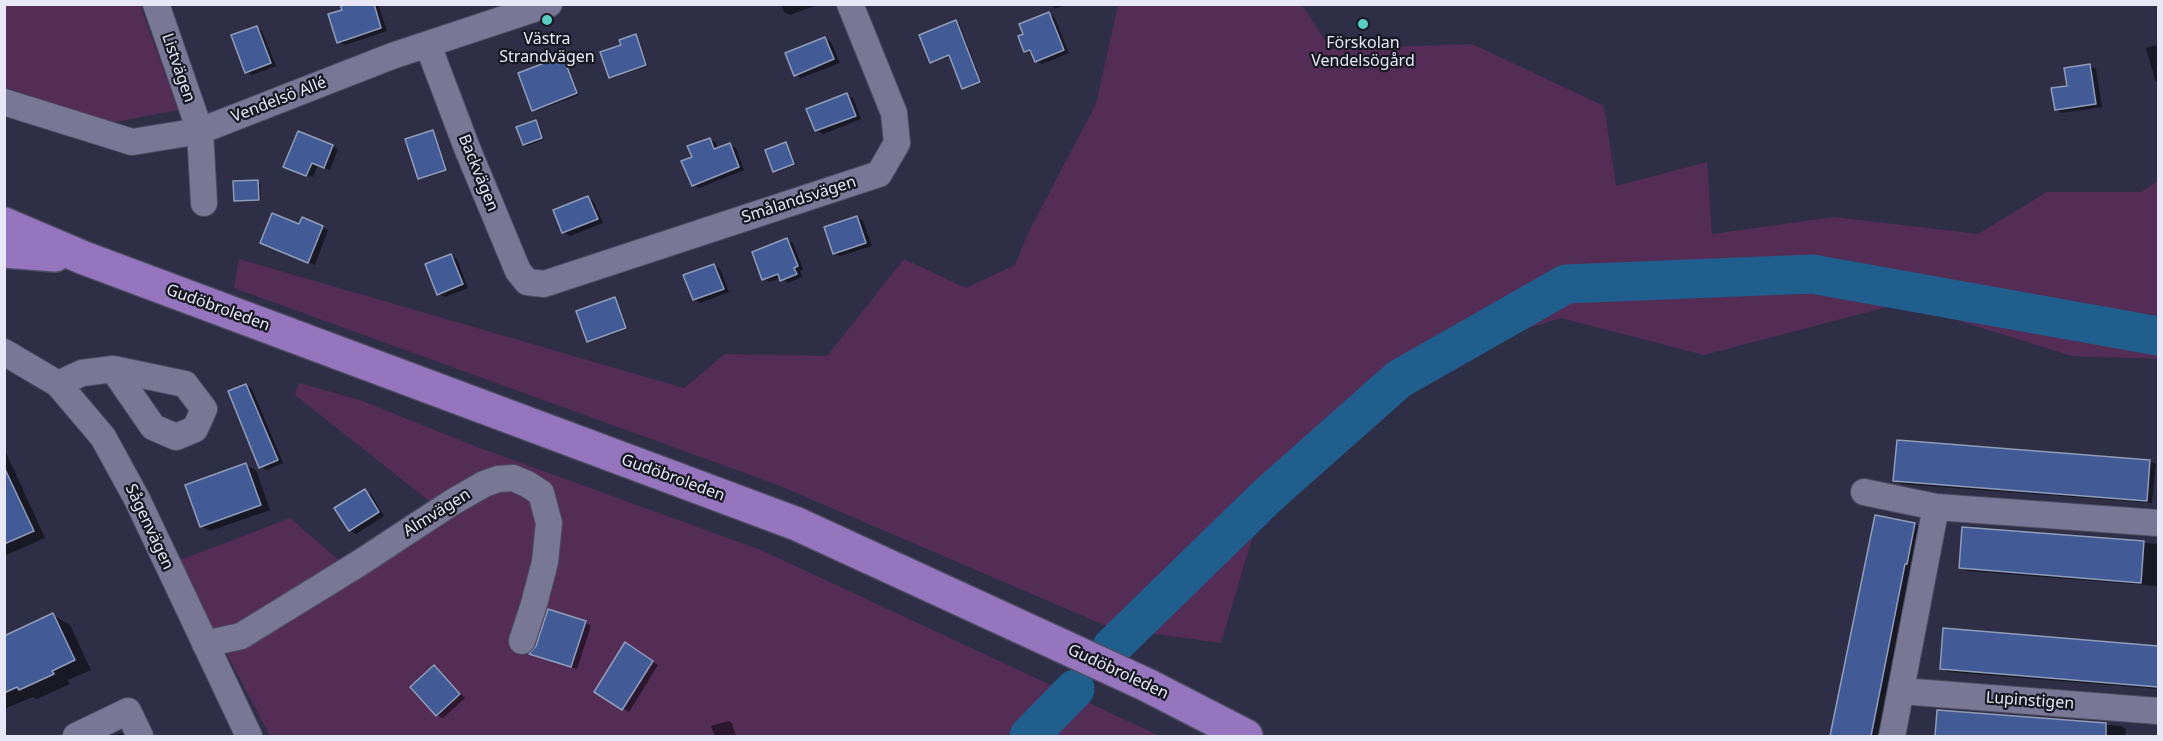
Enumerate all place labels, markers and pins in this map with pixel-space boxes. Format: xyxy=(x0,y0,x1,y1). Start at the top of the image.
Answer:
marker: Västra Strandvägen xyxy=(540,13,554,27)
marker: Förskolan Vendelsögård xyxy=(1356,17,1370,31)
place label: Västra Strandvägen xyxy=(499,29,595,67)
place label: Förskolan Vendelsögård xyxy=(1311,33,1415,71)

